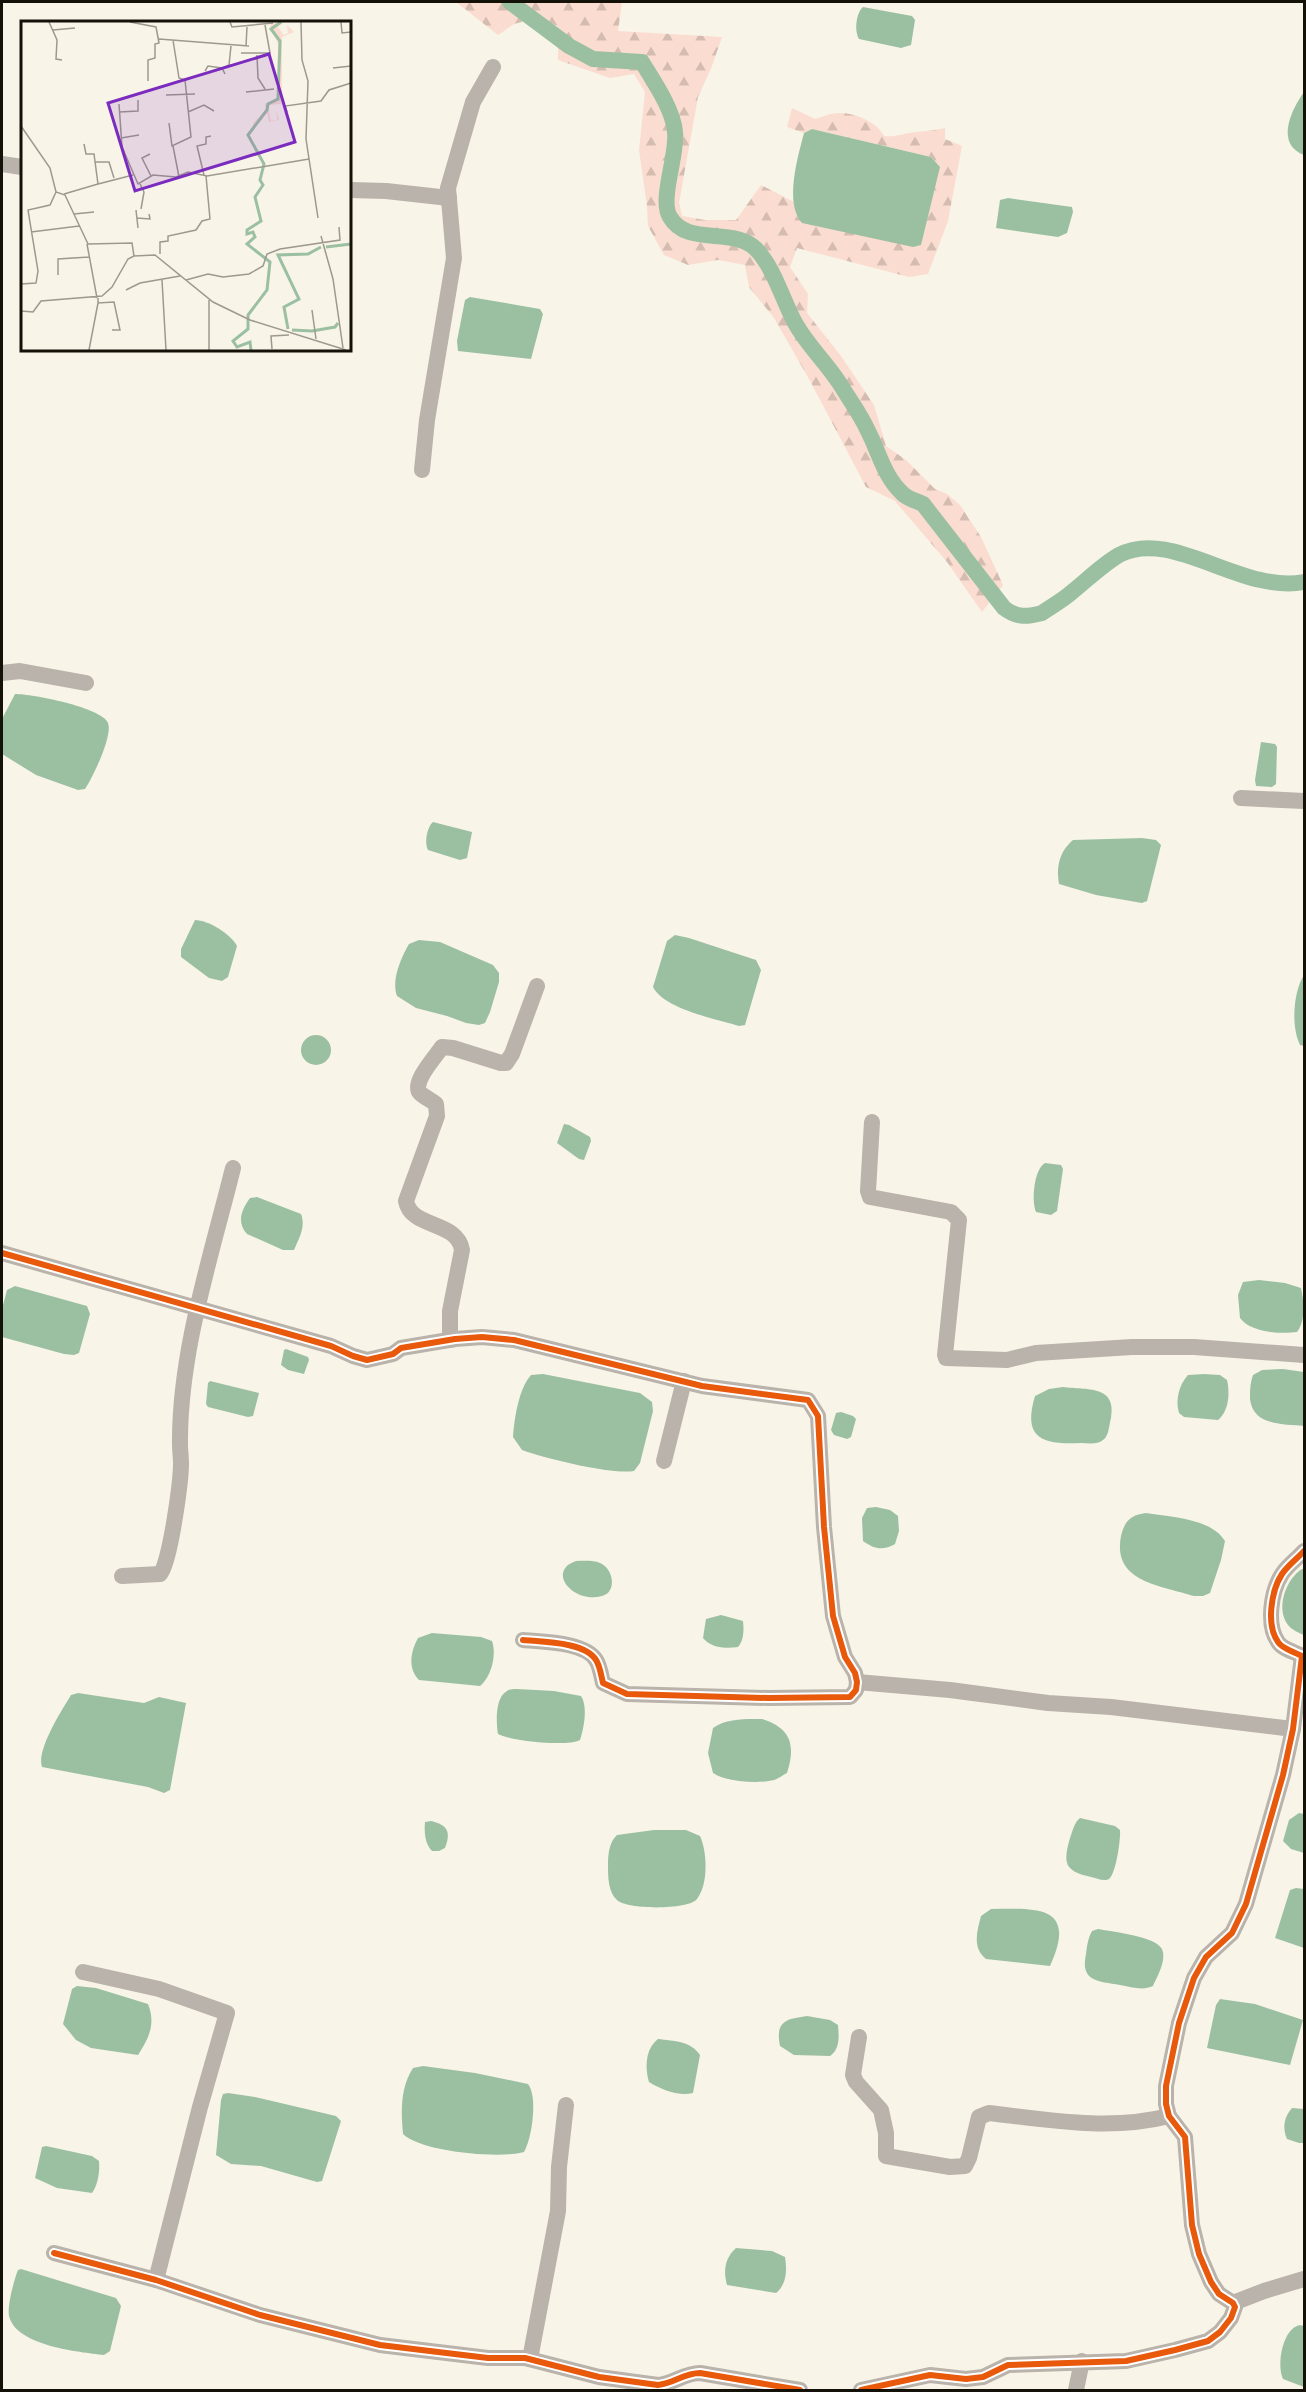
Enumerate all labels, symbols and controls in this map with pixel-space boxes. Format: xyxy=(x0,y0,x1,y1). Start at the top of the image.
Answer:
inset map xyxy=(21,21,351,351)

